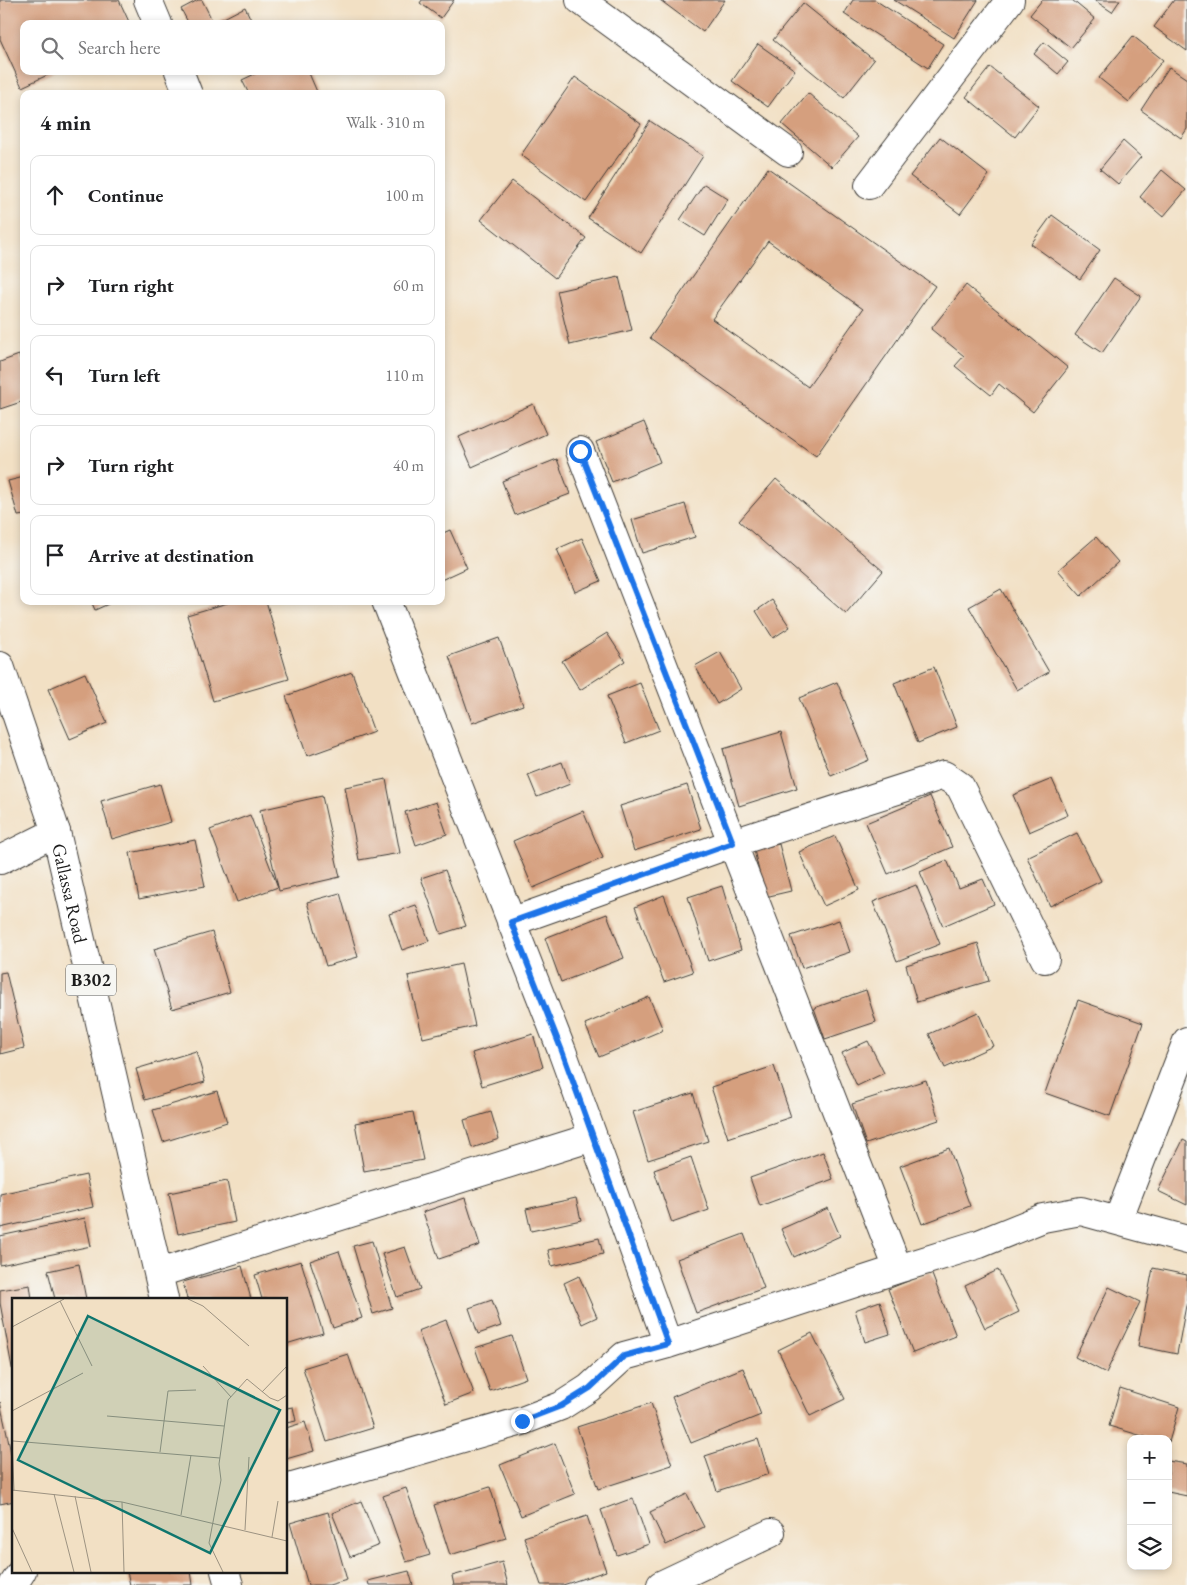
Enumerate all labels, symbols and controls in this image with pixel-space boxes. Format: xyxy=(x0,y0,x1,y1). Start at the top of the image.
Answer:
search box xyxy=(20,20,445,75)
icon: search xyxy=(38,34,66,62)
text: Search here xyxy=(78,35,160,60)
text: 4 min xyxy=(40,109,91,136)
text: Walk · 310 m xyxy=(346,112,425,133)
icon: ahead xyxy=(41,181,69,209)
text: Continue xyxy=(88,183,163,208)
text: 100 m xyxy=(385,185,424,206)
icon: right xyxy=(41,271,69,299)
text: Turn right xyxy=(88,273,174,298)
text: 60 m xyxy=(393,275,424,296)
icon: left xyxy=(41,361,69,389)
text: Turn left xyxy=(88,363,160,388)
text: 110 m xyxy=(385,365,424,386)
route start xyxy=(569,440,592,463)
icon: right xyxy=(41,451,69,479)
text: Turn right xyxy=(88,453,174,478)
text: 40 m xyxy=(393,455,424,476)
icon: arrive xyxy=(41,541,69,569)
text: Arrive at destination xyxy=(88,543,254,568)
street label: Gallassa Road xyxy=(46,841,93,946)
road number: B302 xyxy=(66,964,116,996)
inset map xyxy=(12,1298,288,1572)
route end xyxy=(511,1410,534,1433)
map controls xyxy=(1127,1435,1172,1570)
button: + xyxy=(1127,1435,1172,1480)
button: − xyxy=(1127,1480,1172,1525)
button: layers xyxy=(1127,1525,1172,1570)

